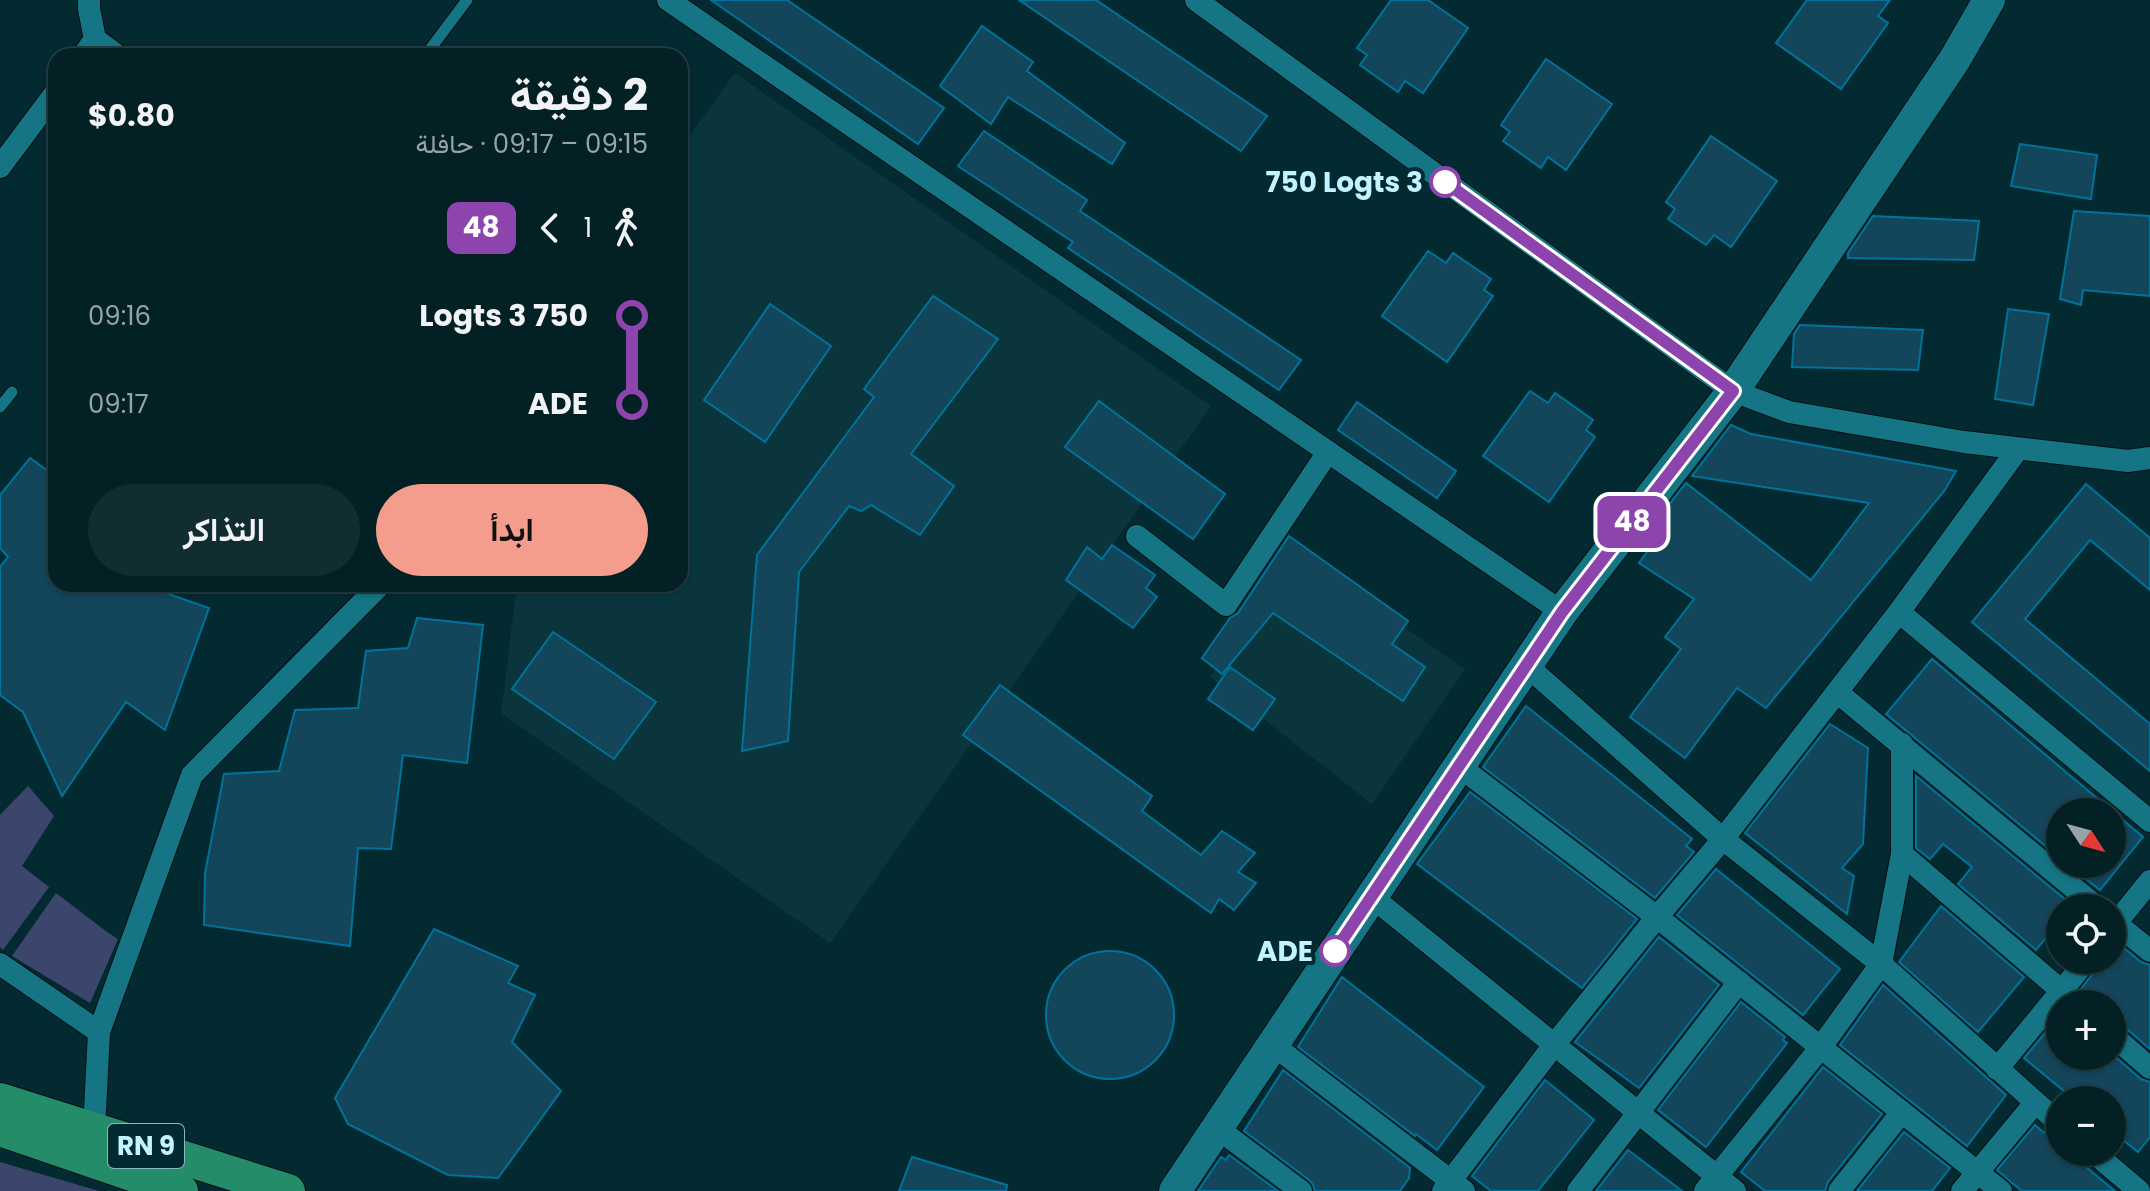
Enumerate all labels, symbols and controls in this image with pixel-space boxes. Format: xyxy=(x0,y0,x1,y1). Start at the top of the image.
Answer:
text: 2 دقيقة xyxy=(510,64,648,125)
text: $0.80 xyxy=(88,94,175,137)
text: 09:15 – 09:17 · حافلة xyxy=(416,126,648,162)
place label: 750 Logts 3 xyxy=(1266,163,1423,202)
marker: 750 Logts 3 xyxy=(1430,167,1460,197)
icon: back xyxy=(528,206,572,250)
icon: walk xyxy=(604,206,648,250)
text: 48 xyxy=(463,208,500,247)
text: 1 xyxy=(584,210,592,246)
text: 750 Logts 3 xyxy=(419,294,588,337)
text: 09:16 xyxy=(88,298,151,334)
text: ADE xyxy=(528,382,588,425)
text: 09:17 xyxy=(88,386,149,422)
button: التذاكر xyxy=(88,484,360,576)
button: ابدأ xyxy=(376,484,648,576)
line badge: 48 xyxy=(1596,496,1668,548)
text: 48 xyxy=(1613,502,1651,541)
north arrow xyxy=(2046,798,2126,878)
map controls xyxy=(2046,798,2126,1166)
button: locate xyxy=(2046,894,2126,974)
place label: ADE xyxy=(1257,932,1313,971)
marker: ADE xyxy=(1320,936,1350,966)
button: + xyxy=(2046,990,2126,1070)
button: − xyxy=(2046,1086,2126,1166)
road number: RN 9 xyxy=(108,1124,184,1168)

